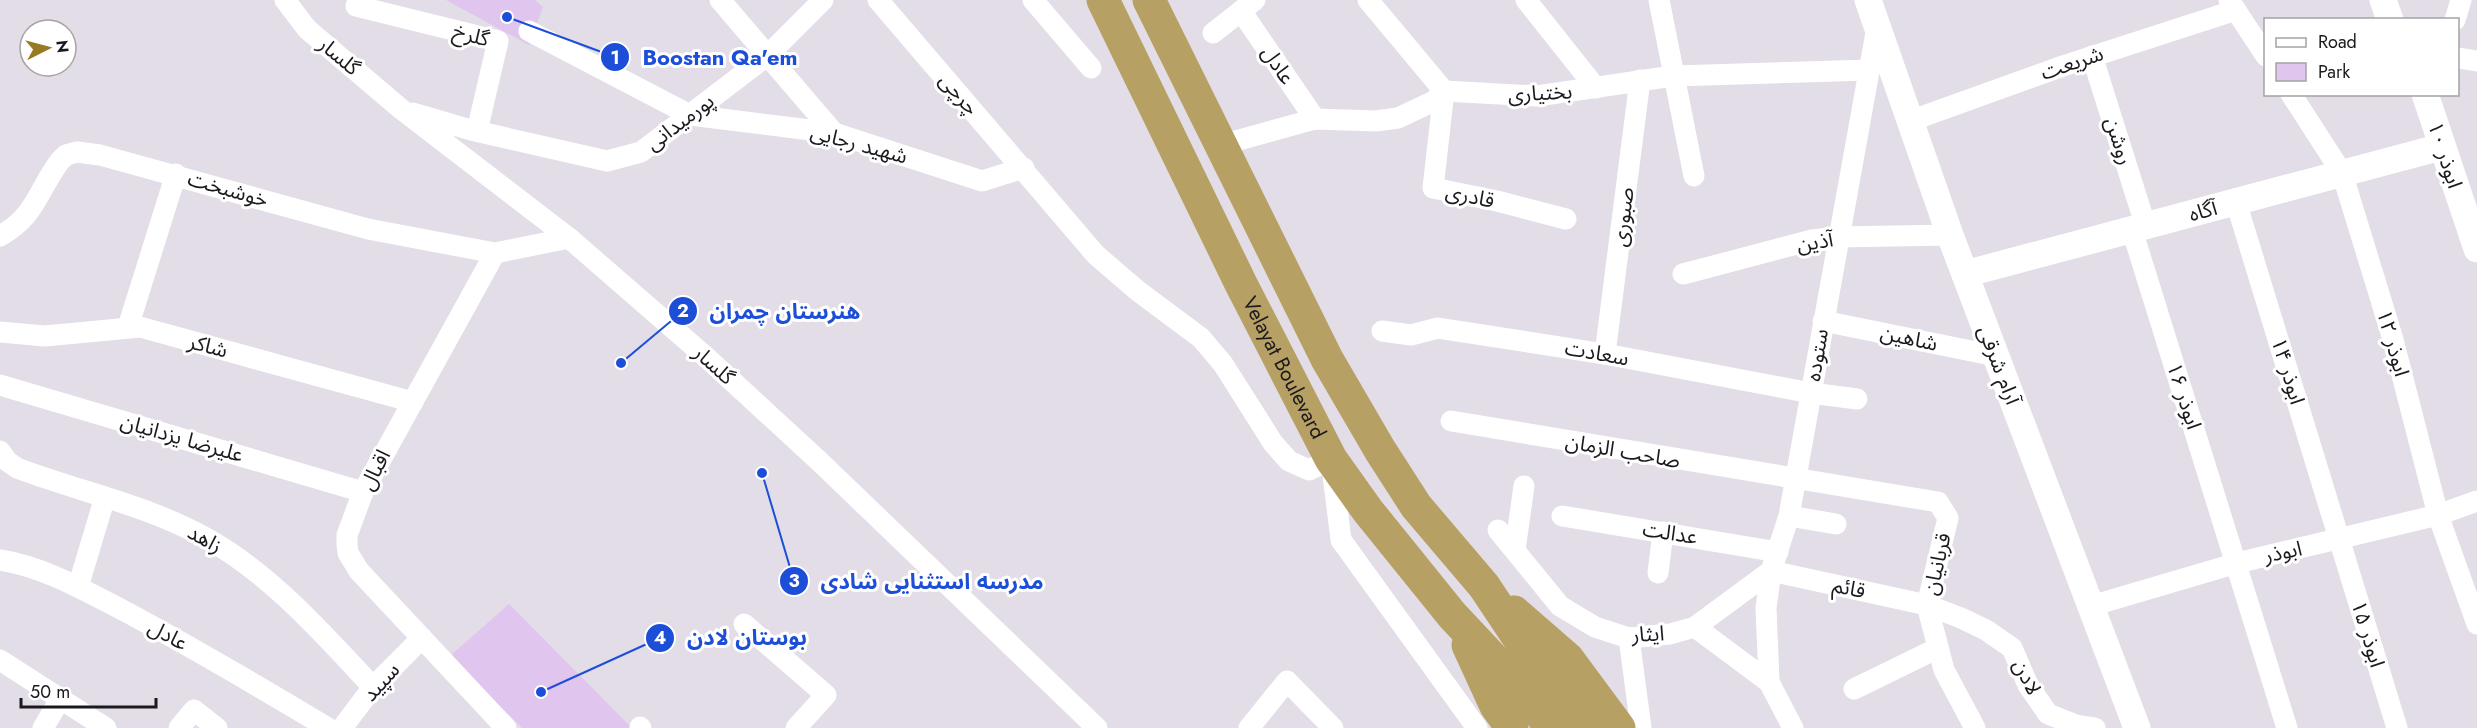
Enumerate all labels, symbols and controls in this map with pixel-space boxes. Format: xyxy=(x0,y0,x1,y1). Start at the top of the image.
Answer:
street label: گلرخ xyxy=(449,16,493,54)
north arrow xyxy=(18,18,78,78)
legend xyxy=(2264,18,2459,96)
street label: گلسار xyxy=(311,29,367,83)
text: Road xyxy=(2318,29,2357,55)
callout: Boostan Qa'em xyxy=(600,37,809,77)
street label: شریعت xyxy=(2037,38,2107,88)
text: N xyxy=(50,39,75,54)
street label: عادل xyxy=(1254,39,1302,91)
text: Boostan Qa'em xyxy=(642,41,798,73)
text: 1 xyxy=(610,45,620,71)
text: Park xyxy=(2318,59,2350,85)
street label: چرچی xyxy=(932,66,986,122)
street label: بختیاری xyxy=(1507,76,1573,110)
street label: پورمیدانی xyxy=(639,86,721,158)
street label: روشن xyxy=(2097,113,2141,169)
street label: شهید رجایی xyxy=(807,117,911,171)
street label: ابوذر ۱۰ xyxy=(2420,118,2470,192)
street label: خوشبخت xyxy=(184,163,272,215)
street label: قادری xyxy=(1443,176,1497,216)
street label: صبوری xyxy=(1604,185,1642,248)
street label: آگاه xyxy=(2185,193,2221,229)
street label: آذین xyxy=(1795,224,1836,260)
callout: هنرستان چمران xyxy=(668,291,873,331)
street label: Velayat Boulevard xyxy=(1235,291,1333,444)
text: هنرستان چمران xyxy=(710,295,860,327)
text: 2 xyxy=(677,298,689,324)
street label: ابوذر ۱۲ xyxy=(2369,306,2417,380)
street label: شاهین xyxy=(1878,317,1940,359)
street label: آرام شرقی xyxy=(1969,321,2028,410)
street label: شاکر xyxy=(184,326,231,366)
street label: ستوده xyxy=(1798,327,1836,383)
street label: سعادت xyxy=(1563,333,1631,373)
street label: ابوذر ۱۴ xyxy=(2264,334,2312,408)
street label: گلسار xyxy=(686,338,742,392)
street label: ابوذر ۱۶ xyxy=(2159,359,2209,433)
street label: علیرضا یزدانیان xyxy=(117,406,247,470)
street label: صاحب الزمان xyxy=(1563,426,1683,476)
street label: اقبال xyxy=(352,444,398,496)
street label: عدالت xyxy=(1640,514,1700,552)
street label: زاهد xyxy=(182,517,228,561)
street label: قربانیان xyxy=(1915,530,1959,598)
street label: ابوذر xyxy=(2260,533,2305,571)
callout: مدرسه استثنایی شادی xyxy=(779,561,1056,601)
text: مدرسه استثنایی شادی xyxy=(820,565,1044,597)
text: 3 xyxy=(788,568,800,594)
street label: قائم xyxy=(1830,570,1868,606)
street label: ابوذر ۱۵ xyxy=(2344,597,2392,671)
street label: عادل xyxy=(143,612,193,658)
callout: بوستان لادن xyxy=(645,618,819,658)
street label: ایثار xyxy=(1630,618,1665,650)
text: بوستان لادن xyxy=(687,621,807,653)
text: 4 xyxy=(654,625,666,651)
street label: لادن xyxy=(2005,654,2049,700)
street label: سپید xyxy=(355,656,407,708)
scale bar xyxy=(21,671,156,709)
text: 50 m xyxy=(30,679,70,705)

